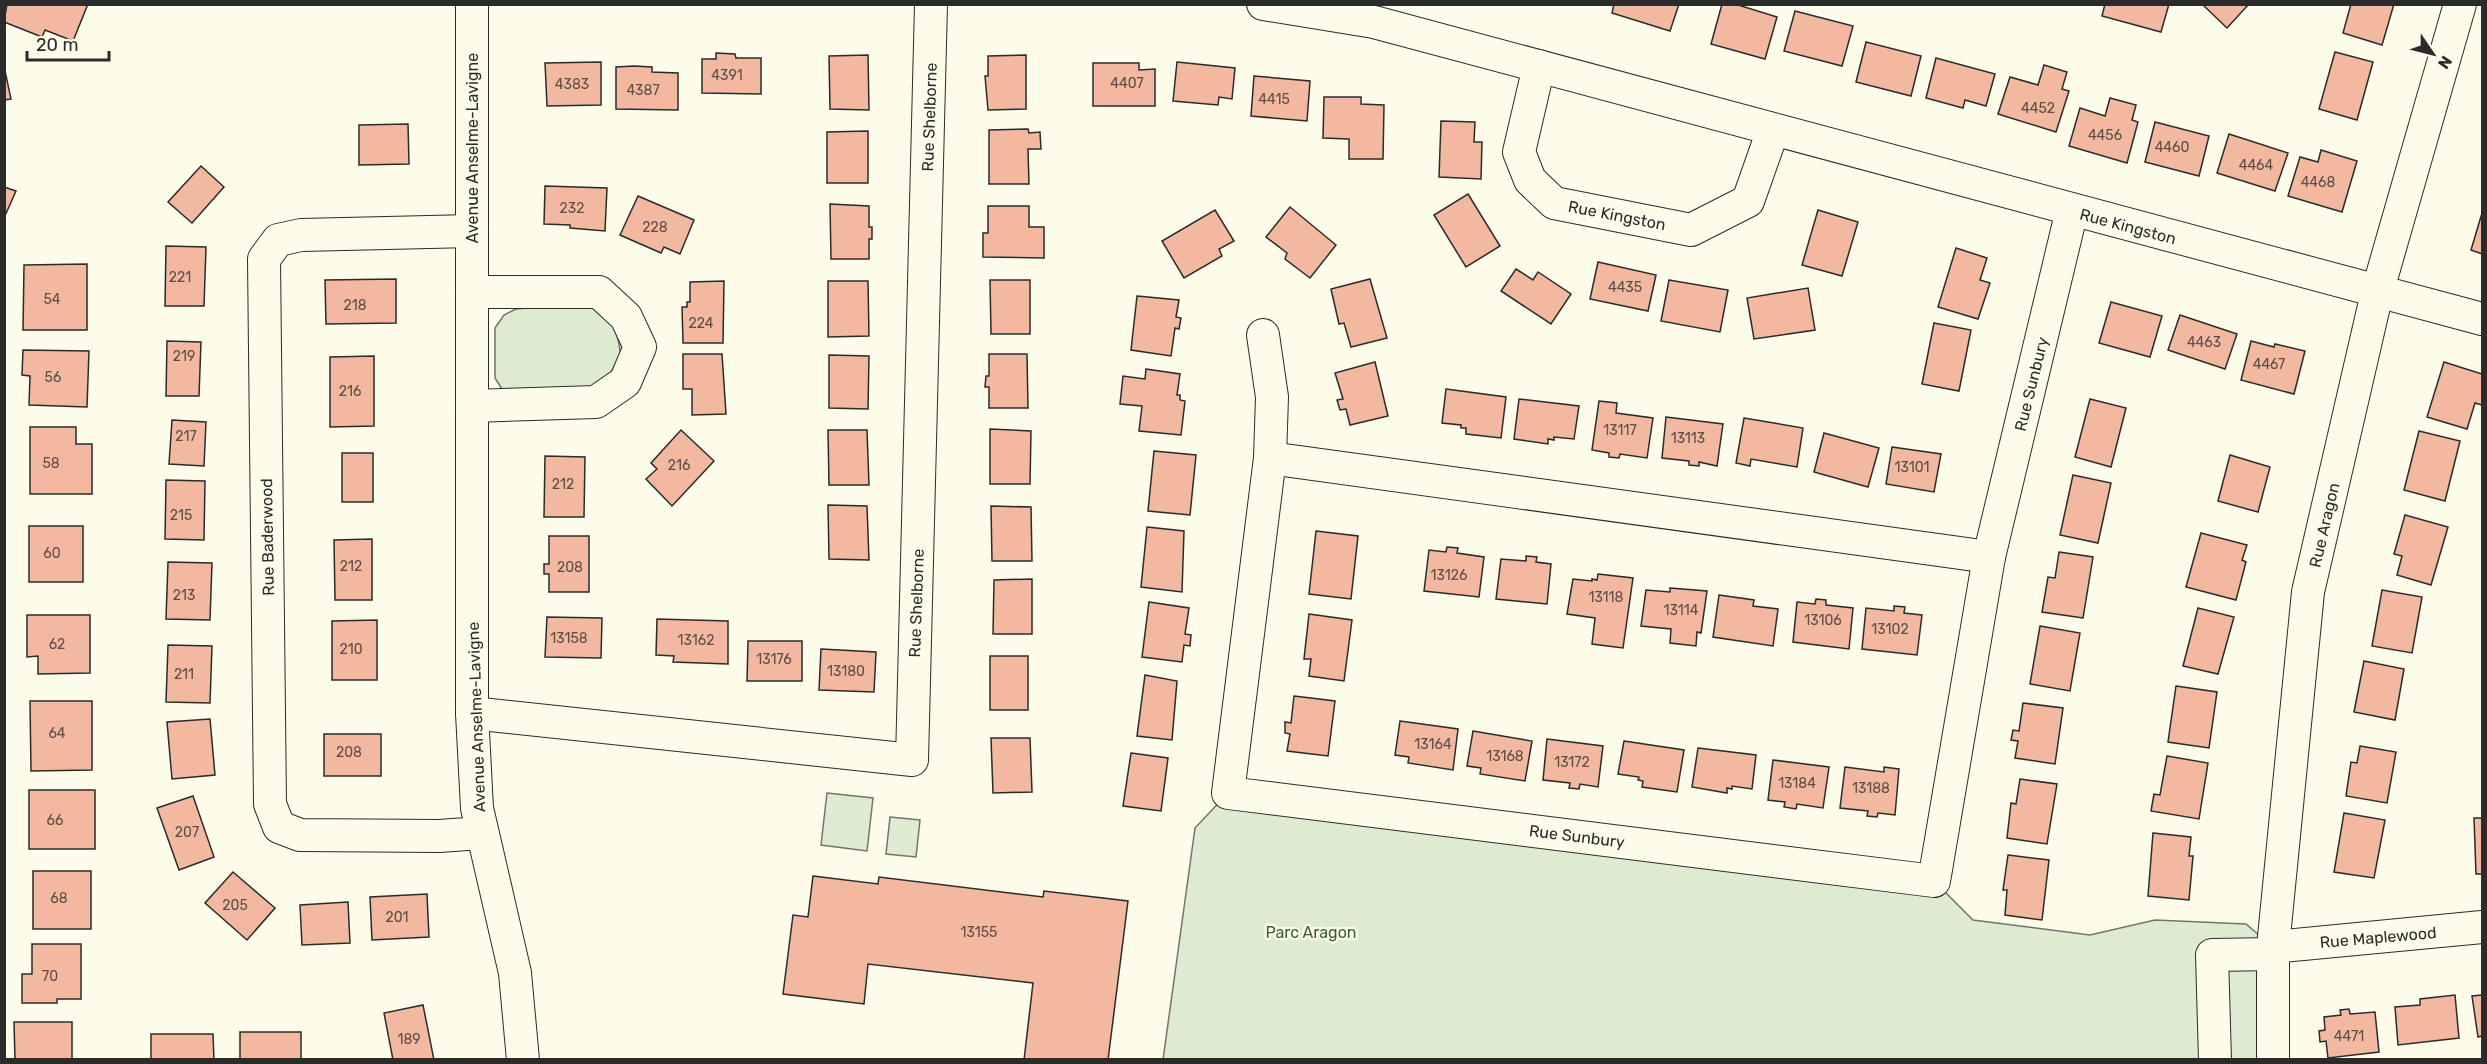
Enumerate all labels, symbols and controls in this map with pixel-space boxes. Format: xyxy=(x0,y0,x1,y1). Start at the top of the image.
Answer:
scale bar xyxy=(27,24,110,62)
north arrow xyxy=(2403,24,2463,84)
text: 20 m xyxy=(36,34,78,56)
text: N xyxy=(2434,52,2456,72)
street label: Avenue Anselme-Lavigne xyxy=(463,53,482,243)
street label: Rue Shelborne xyxy=(918,62,941,172)
house number: 4391 xyxy=(711,67,743,84)
house number: 4407 xyxy=(1110,75,1144,92)
house number: 4383 xyxy=(555,76,589,93)
house number: 4387 xyxy=(626,82,660,99)
house number: 4415 xyxy=(1258,91,1290,108)
house number: 4452 xyxy=(2021,100,2055,117)
house number: 4456 xyxy=(2088,127,2122,144)
house number: 4460 xyxy=(2155,139,2189,156)
house number: 4464 xyxy=(2239,157,2274,174)
house number: 4468 xyxy=(2301,174,2335,191)
street label: Rue Kingston xyxy=(1566,197,1667,234)
house number: 232 xyxy=(560,200,584,217)
street label: Rue Kingston xyxy=(2078,204,2178,248)
house number: 228 xyxy=(642,219,668,236)
house number: 221 xyxy=(169,269,191,286)
house number: 4435 xyxy=(1608,279,1642,296)
house number: 54 xyxy=(43,291,61,308)
house number: 218 xyxy=(343,297,367,314)
house number: 224 xyxy=(689,315,714,332)
house number: 4463 xyxy=(2187,334,2221,351)
street label: Rue Sunbury xyxy=(2011,335,2052,433)
house number: 219 xyxy=(173,348,195,365)
house number: 4467 xyxy=(2253,356,2285,373)
house number: 56 xyxy=(45,369,61,386)
house number: 216 xyxy=(339,383,361,400)
house number: 13117 xyxy=(1603,422,1637,439)
house number: 217 xyxy=(175,428,197,445)
house number: 13113 xyxy=(1671,430,1705,447)
house number: 58 xyxy=(42,455,60,472)
house number: 216 xyxy=(668,457,690,474)
house number: 13101 xyxy=(1894,459,1930,476)
house number: 212 xyxy=(552,476,574,493)
street label: Rue Baderwood xyxy=(257,478,278,596)
street label: Rue Aragon xyxy=(2305,481,2343,569)
house number: 215 xyxy=(170,507,192,524)
house number: 60 xyxy=(43,545,61,562)
street label: Rue Shelborne xyxy=(905,548,928,658)
house number: 212 xyxy=(340,558,362,575)
house number: 208 xyxy=(557,559,583,576)
house number: 13126 xyxy=(1431,567,1467,584)
house number: 213 xyxy=(173,587,195,604)
house number: 13118 xyxy=(1588,589,1624,606)
house number: 13114 xyxy=(1664,602,1699,619)
house number: 13106 xyxy=(1804,612,1842,629)
street label: Avenue Anselme-Lavigne xyxy=(464,621,489,812)
house number: 13102 xyxy=(1871,621,1909,638)
house number: 13158 xyxy=(550,630,588,647)
house number: 13162 xyxy=(678,632,714,649)
house number: 62 xyxy=(49,636,65,653)
house number: 210 xyxy=(339,641,363,658)
house number: 13176 xyxy=(756,651,792,668)
house number: 13180 xyxy=(827,663,865,680)
house number: 211 xyxy=(174,666,194,683)
house number: 64 xyxy=(48,725,66,742)
house number: 13164 xyxy=(1414,736,1452,753)
house number: 208 xyxy=(336,744,362,761)
house number: 13168 xyxy=(1486,748,1524,765)
house number: 13172 xyxy=(1554,754,1590,771)
house number: 13184 xyxy=(1778,775,1816,792)
house number: 13188 xyxy=(1852,780,1890,797)
house number: 66 xyxy=(47,812,63,829)
street label: Rue Sunbury xyxy=(1528,821,1626,852)
house number: 207 xyxy=(175,824,199,841)
house number: 68 xyxy=(50,890,68,907)
house number: 205 xyxy=(222,897,248,914)
house number: 201 xyxy=(385,909,409,926)
park label: Parc Aragon xyxy=(1265,923,1357,942)
street label: Rue Maplewood xyxy=(2319,923,2437,952)
house number: 13155 xyxy=(961,924,997,941)
house number: 70 xyxy=(42,968,58,985)
house number: 4471 xyxy=(2334,1028,2364,1045)
house number: 189 xyxy=(397,1031,421,1048)

